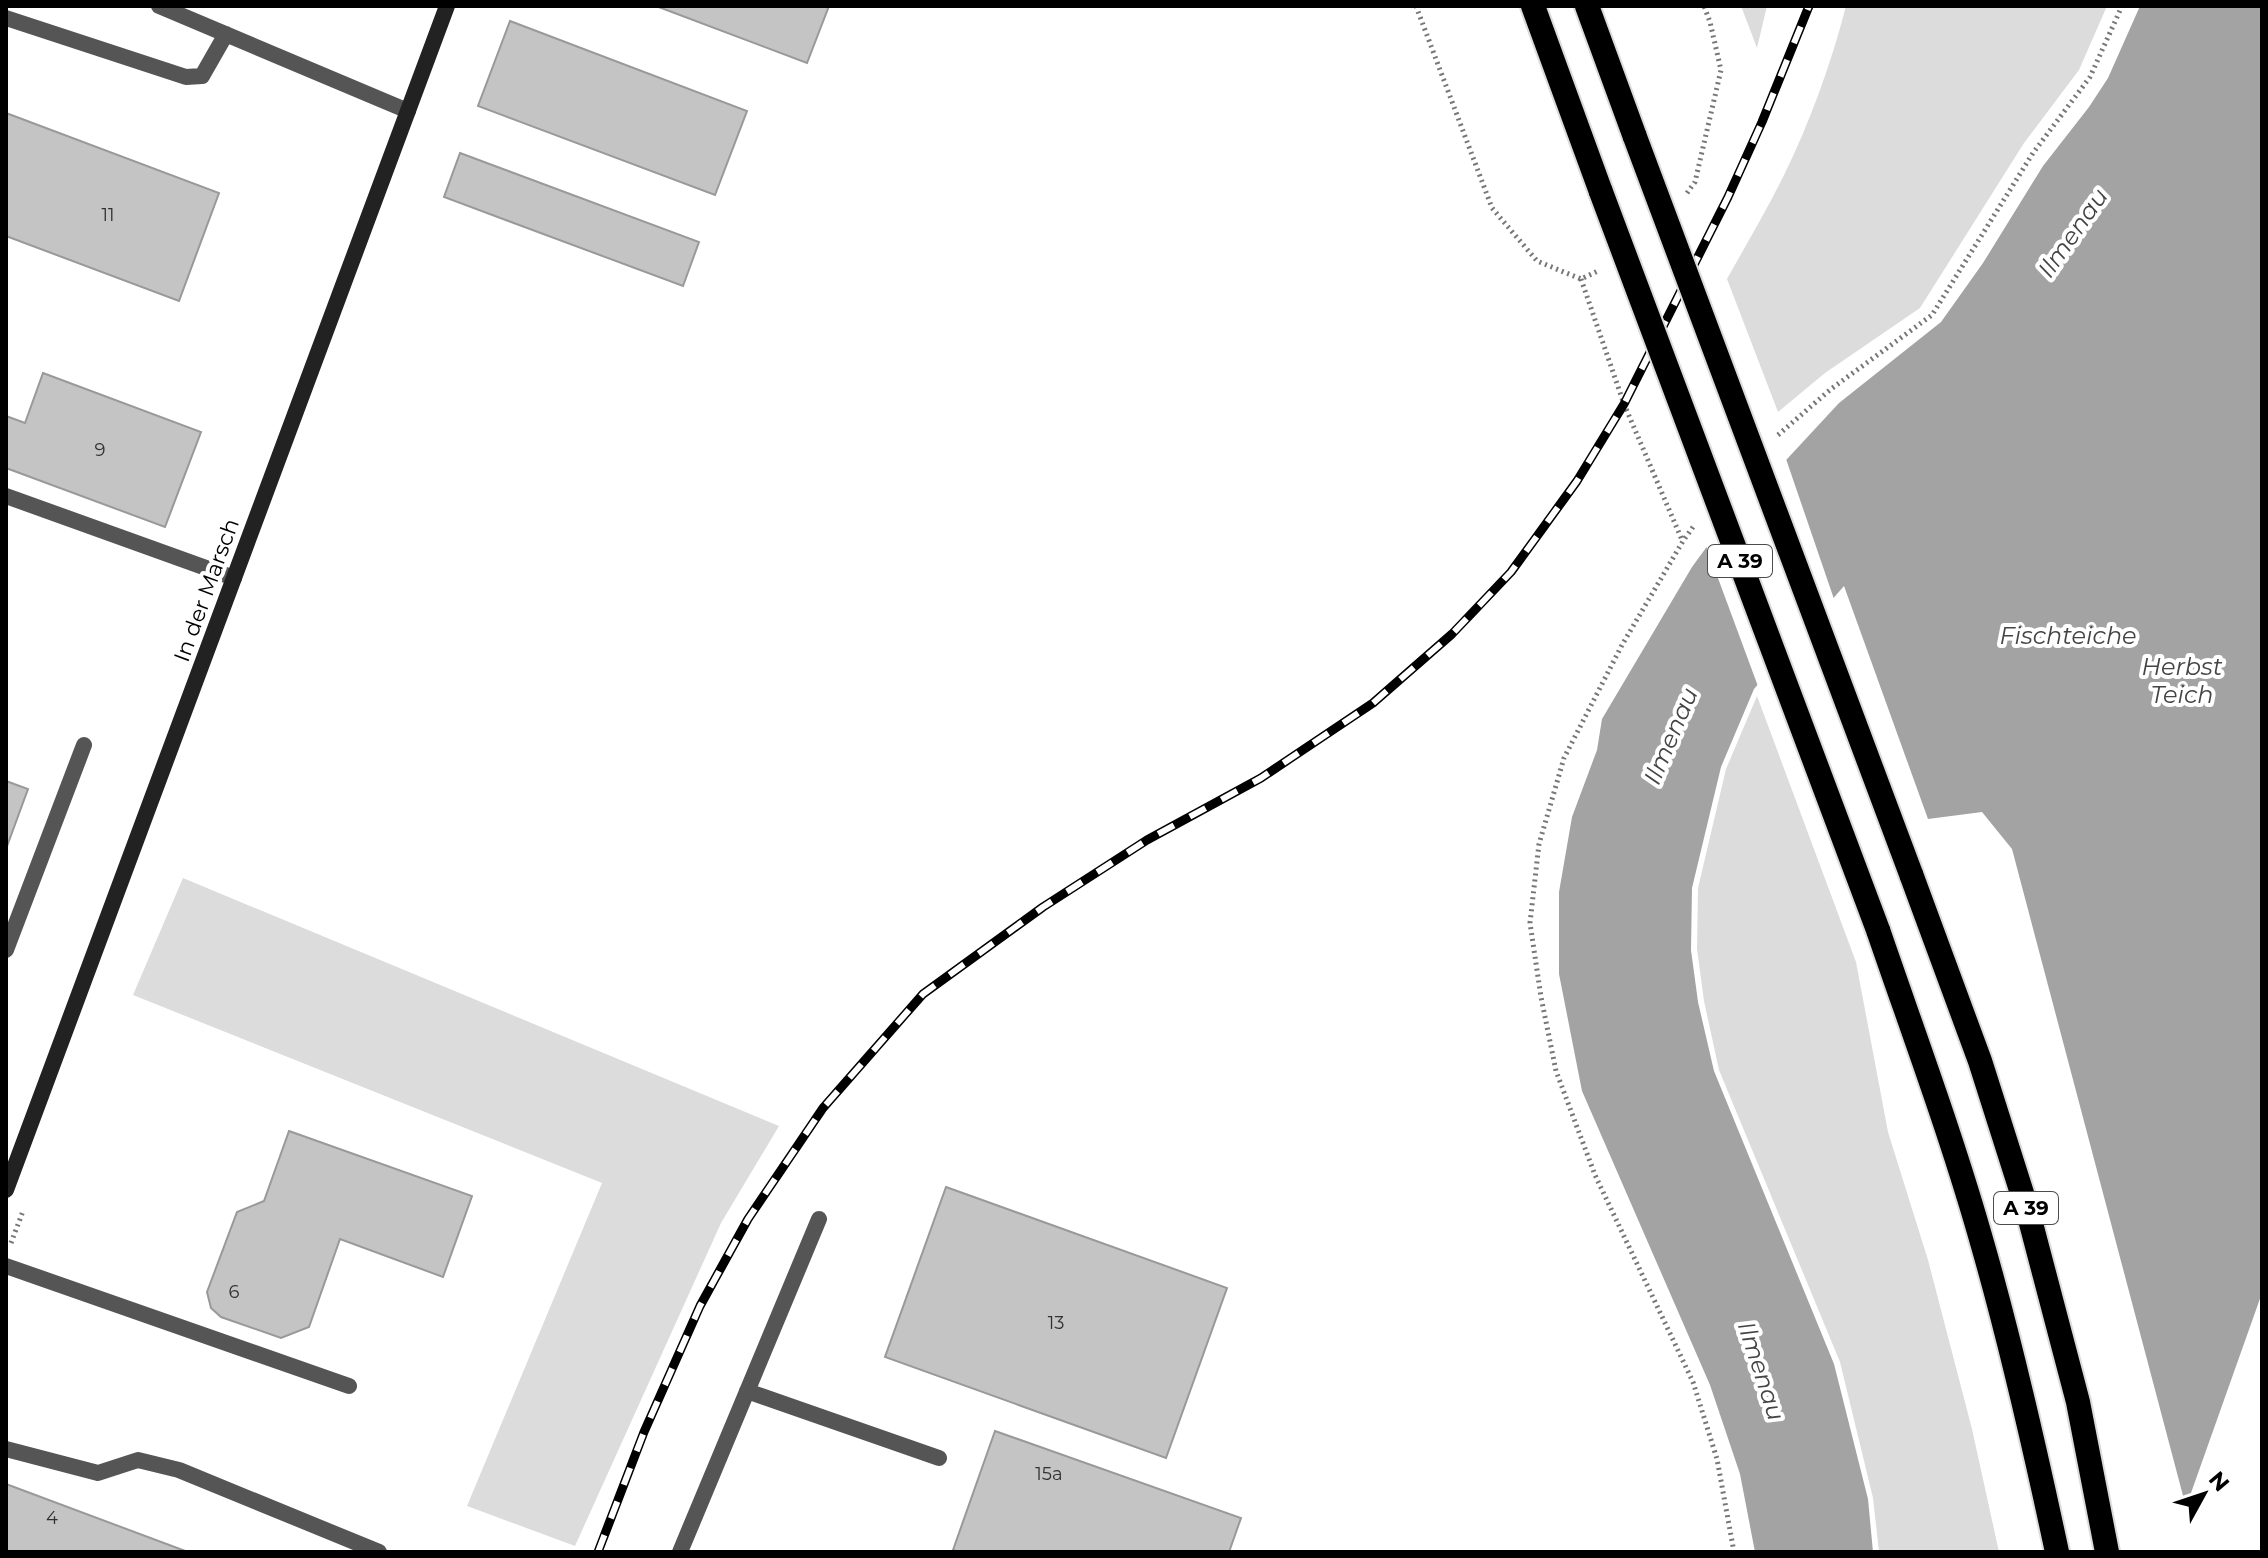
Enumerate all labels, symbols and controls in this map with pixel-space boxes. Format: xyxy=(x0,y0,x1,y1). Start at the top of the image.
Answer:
water label: Ilmenau xyxy=(2031,182,2114,283)
house number: 11 xyxy=(102,204,115,226)
house number: 9 xyxy=(95,439,106,461)
street label: In der Marsch xyxy=(168,515,245,666)
road number: A 39 xyxy=(1708,545,1772,577)
water label: Fischteiche xyxy=(1999,621,2137,650)
water label: Herbst Teich xyxy=(2141,652,2223,709)
water label: Ilmenau xyxy=(1637,683,1704,789)
road number: A 39 xyxy=(1994,1192,2058,1224)
house number: 6 xyxy=(229,1281,240,1303)
house number: 13 xyxy=(1048,1312,1064,1334)
water label: Ilmenau xyxy=(1732,1318,1791,1424)
north arrow xyxy=(2164,1454,2244,1534)
house number: 15a xyxy=(1035,1463,1063,1485)
text: N xyxy=(2203,1466,2235,1497)
house number: 4 xyxy=(46,1507,58,1529)

